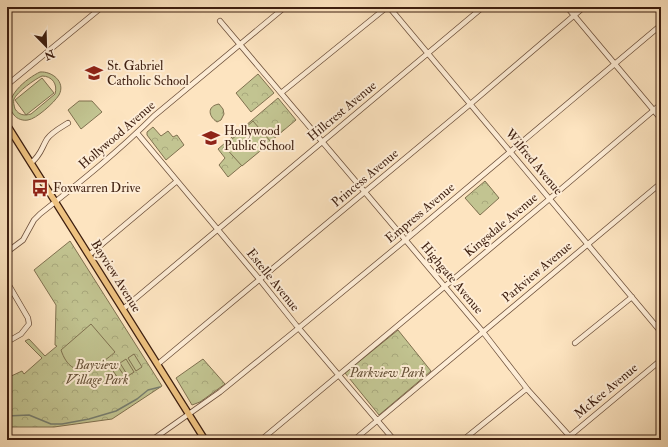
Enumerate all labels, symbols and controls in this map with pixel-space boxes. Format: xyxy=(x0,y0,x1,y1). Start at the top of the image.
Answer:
north arrow xyxy=(26,26,66,66)
text: N xyxy=(42,46,58,63)
place label: St. Gabriel Catholic School xyxy=(107,58,189,89)
school or university icon: St. Gabriel Catholic School xyxy=(84,63,104,83)
street label: Hillcrest Avenue xyxy=(304,77,380,145)
street label: Hollywood Avenue xyxy=(75,97,160,173)
place label: Hollywood Public School xyxy=(224,123,295,154)
street label: Wilfred Avenue xyxy=(501,125,567,199)
school or university icon: Hollywood Public School xyxy=(201,128,221,148)
street label: Princess Avenue xyxy=(328,145,402,211)
bus stop icon: Foxwarren Drive xyxy=(30,178,50,198)
street label: Empress Avenue xyxy=(382,179,459,247)
place label: Foxwarren Drive xyxy=(53,180,141,196)
street label: Kingsdale Avenue xyxy=(461,189,541,260)
street label: Bayview Avenue xyxy=(87,237,145,316)
street label: Parkview Avenue xyxy=(499,238,576,306)
street label: Highgate Avenue xyxy=(417,239,487,318)
street label: Estelle Avenue xyxy=(243,245,303,315)
park label: Bayview Village Park xyxy=(66,357,128,388)
street label: McKee Avenue xyxy=(571,360,641,422)
park label: Parkview Park xyxy=(348,365,425,381)

